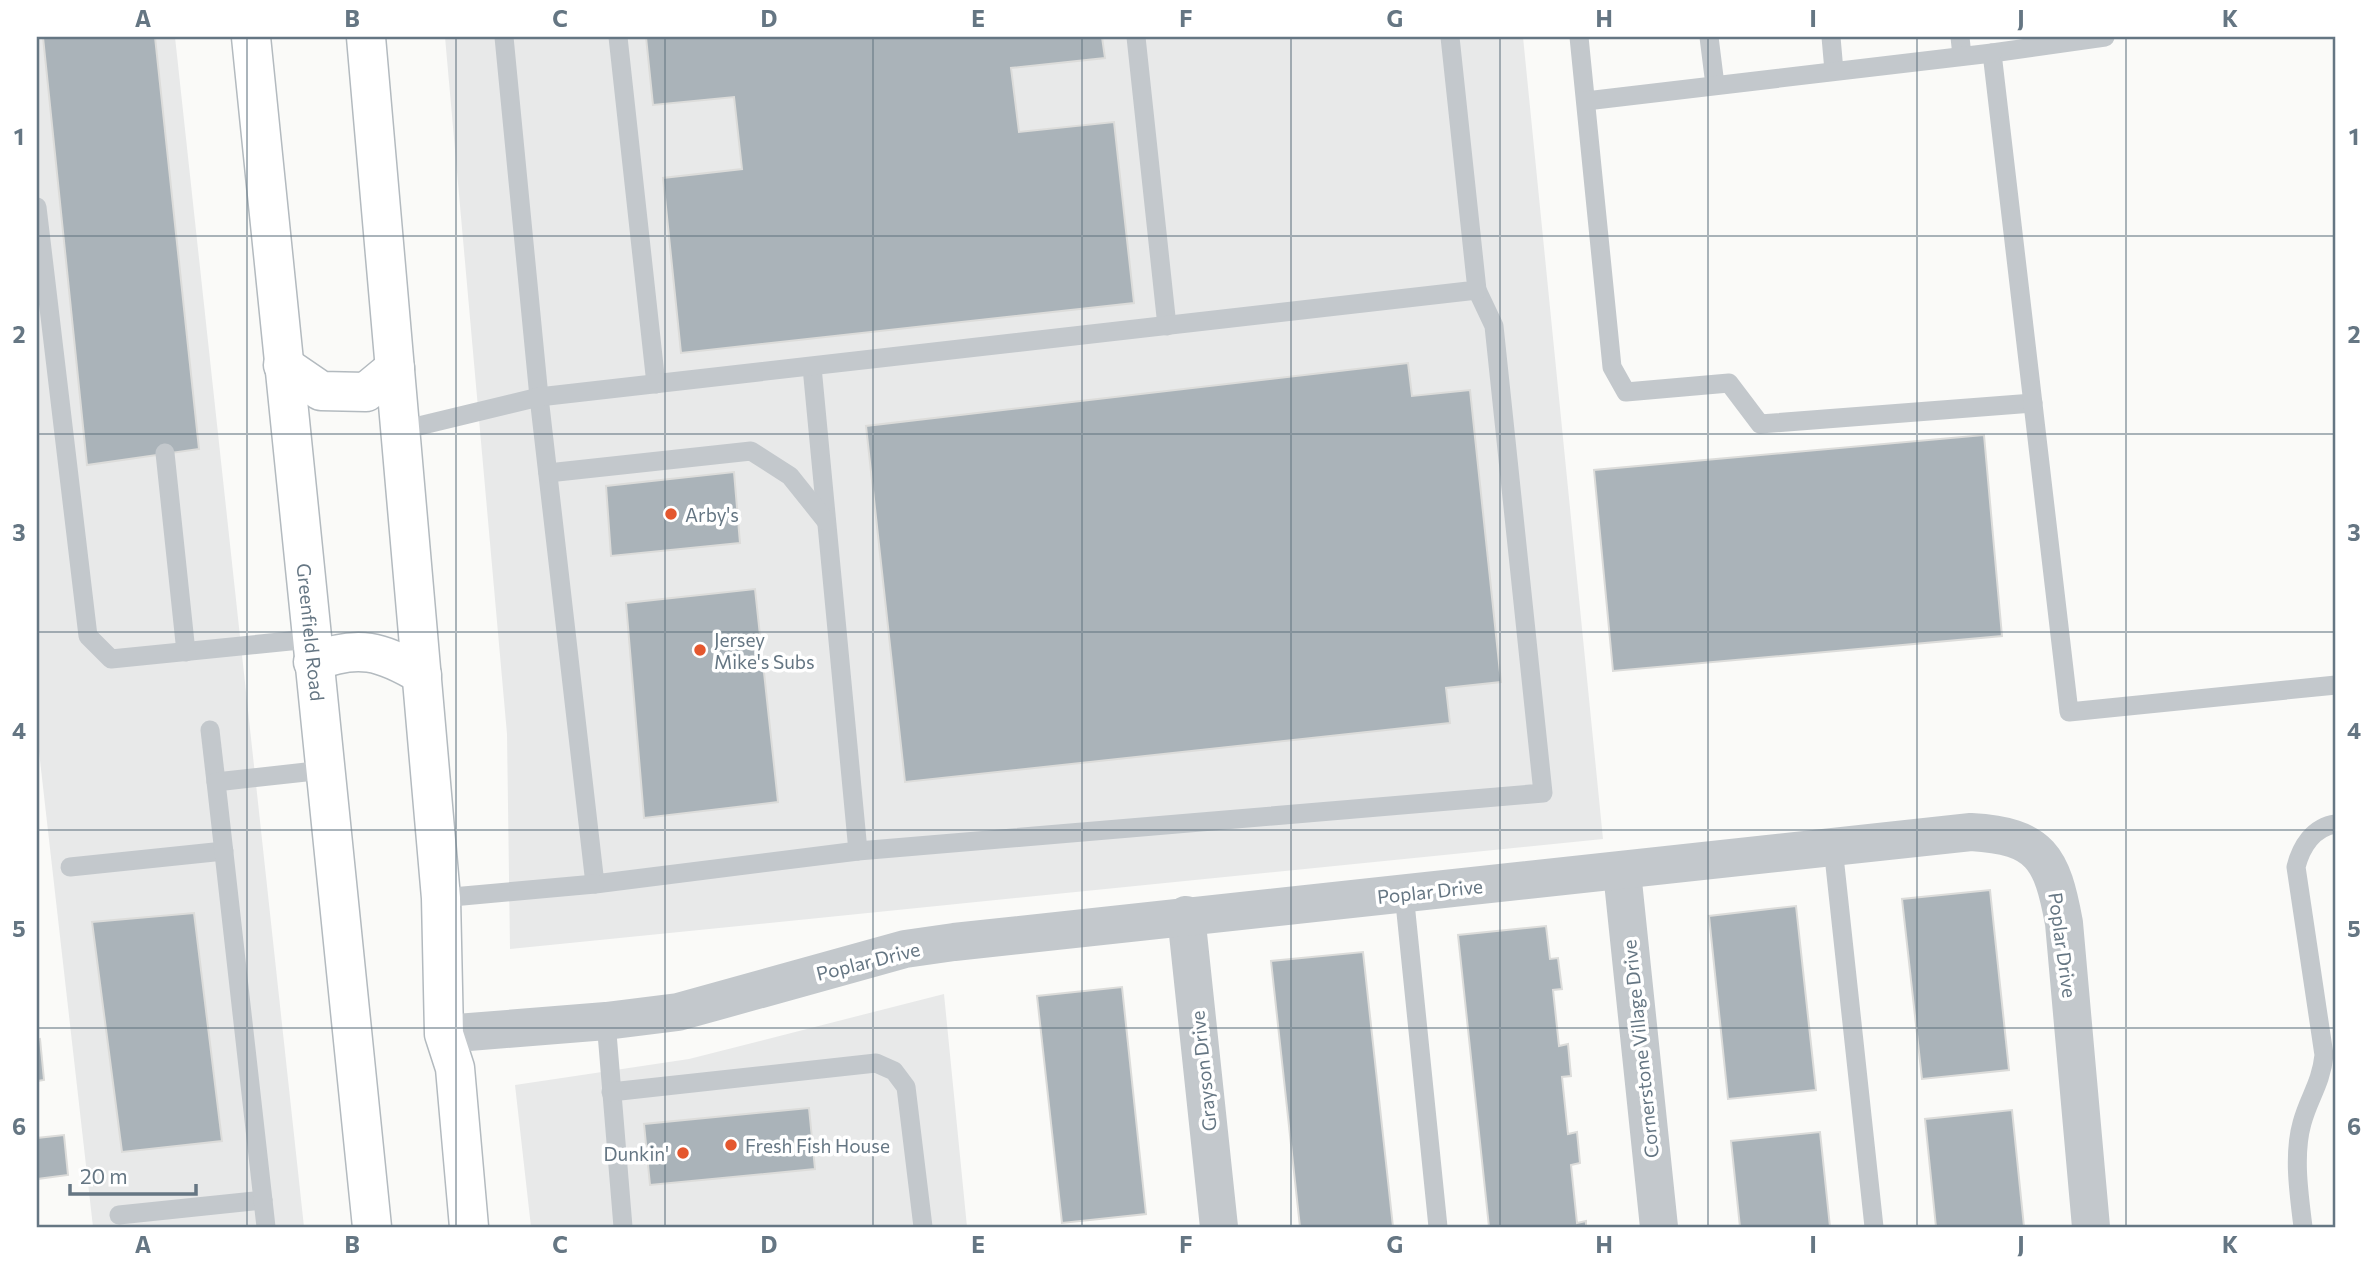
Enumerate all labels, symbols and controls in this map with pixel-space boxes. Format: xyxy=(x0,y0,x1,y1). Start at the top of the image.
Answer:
text: A xyxy=(135,4,152,32)
text: B xyxy=(344,4,360,32)
text: C xyxy=(552,4,568,32)
text: D xyxy=(761,4,778,32)
text: E xyxy=(971,4,985,32)
text: F xyxy=(1179,4,1193,32)
text: G xyxy=(1387,4,1403,32)
text: H xyxy=(1595,4,1613,32)
text: I xyxy=(1809,4,1817,32)
text: J xyxy=(2017,4,2025,32)
text: K xyxy=(2222,4,2238,32)
text: 1 xyxy=(14,122,24,150)
text: 1 xyxy=(2349,122,2359,150)
text: 2 xyxy=(12,320,26,348)
text: 2 xyxy=(2347,320,2361,348)
place label: Arby's xyxy=(685,503,739,526)
marker: Arby's xyxy=(663,506,679,522)
text: 3 xyxy=(12,518,26,546)
text: 3 xyxy=(2347,518,2361,546)
street label: Greenfield Road xyxy=(293,562,330,702)
place label: Jersey Mike's Subs xyxy=(714,628,815,673)
marker: Jersey Mike's Subs xyxy=(692,642,708,658)
text: 4 xyxy=(12,716,26,744)
text: 4 xyxy=(2347,716,2361,744)
street label: Poplar Drive xyxy=(1376,874,1484,908)
street label: Poplar Drive xyxy=(2044,891,2082,999)
text: 5 xyxy=(12,914,26,942)
text: 5 xyxy=(2347,914,2361,942)
street label: Poplar Drive xyxy=(814,937,922,985)
street label: Cornerstone Village Drive xyxy=(1617,939,1663,1159)
street label: Grayson Drive xyxy=(1185,1010,1221,1132)
text: 6 xyxy=(12,1112,26,1140)
text: 6 xyxy=(2347,1112,2361,1140)
place label: Fresh Fish House xyxy=(745,1134,890,1157)
marker: Fresh Fish House xyxy=(723,1137,739,1153)
place label: Dunkin' xyxy=(604,1142,669,1165)
marker: Dunkin' xyxy=(675,1145,691,1161)
scale bar xyxy=(70,1152,196,1196)
text: 20 m xyxy=(80,1163,128,1188)
text: A xyxy=(135,1230,152,1258)
text: B xyxy=(344,1230,360,1258)
text: C xyxy=(552,1230,568,1258)
text: D xyxy=(761,1230,778,1258)
text: E xyxy=(971,1230,985,1258)
text: F xyxy=(1179,1230,1193,1258)
text: G xyxy=(1387,1230,1403,1258)
text: H xyxy=(1595,1230,1613,1258)
text: I xyxy=(1809,1230,1817,1258)
text: J xyxy=(2017,1230,2025,1258)
text: K xyxy=(2222,1230,2238,1258)

